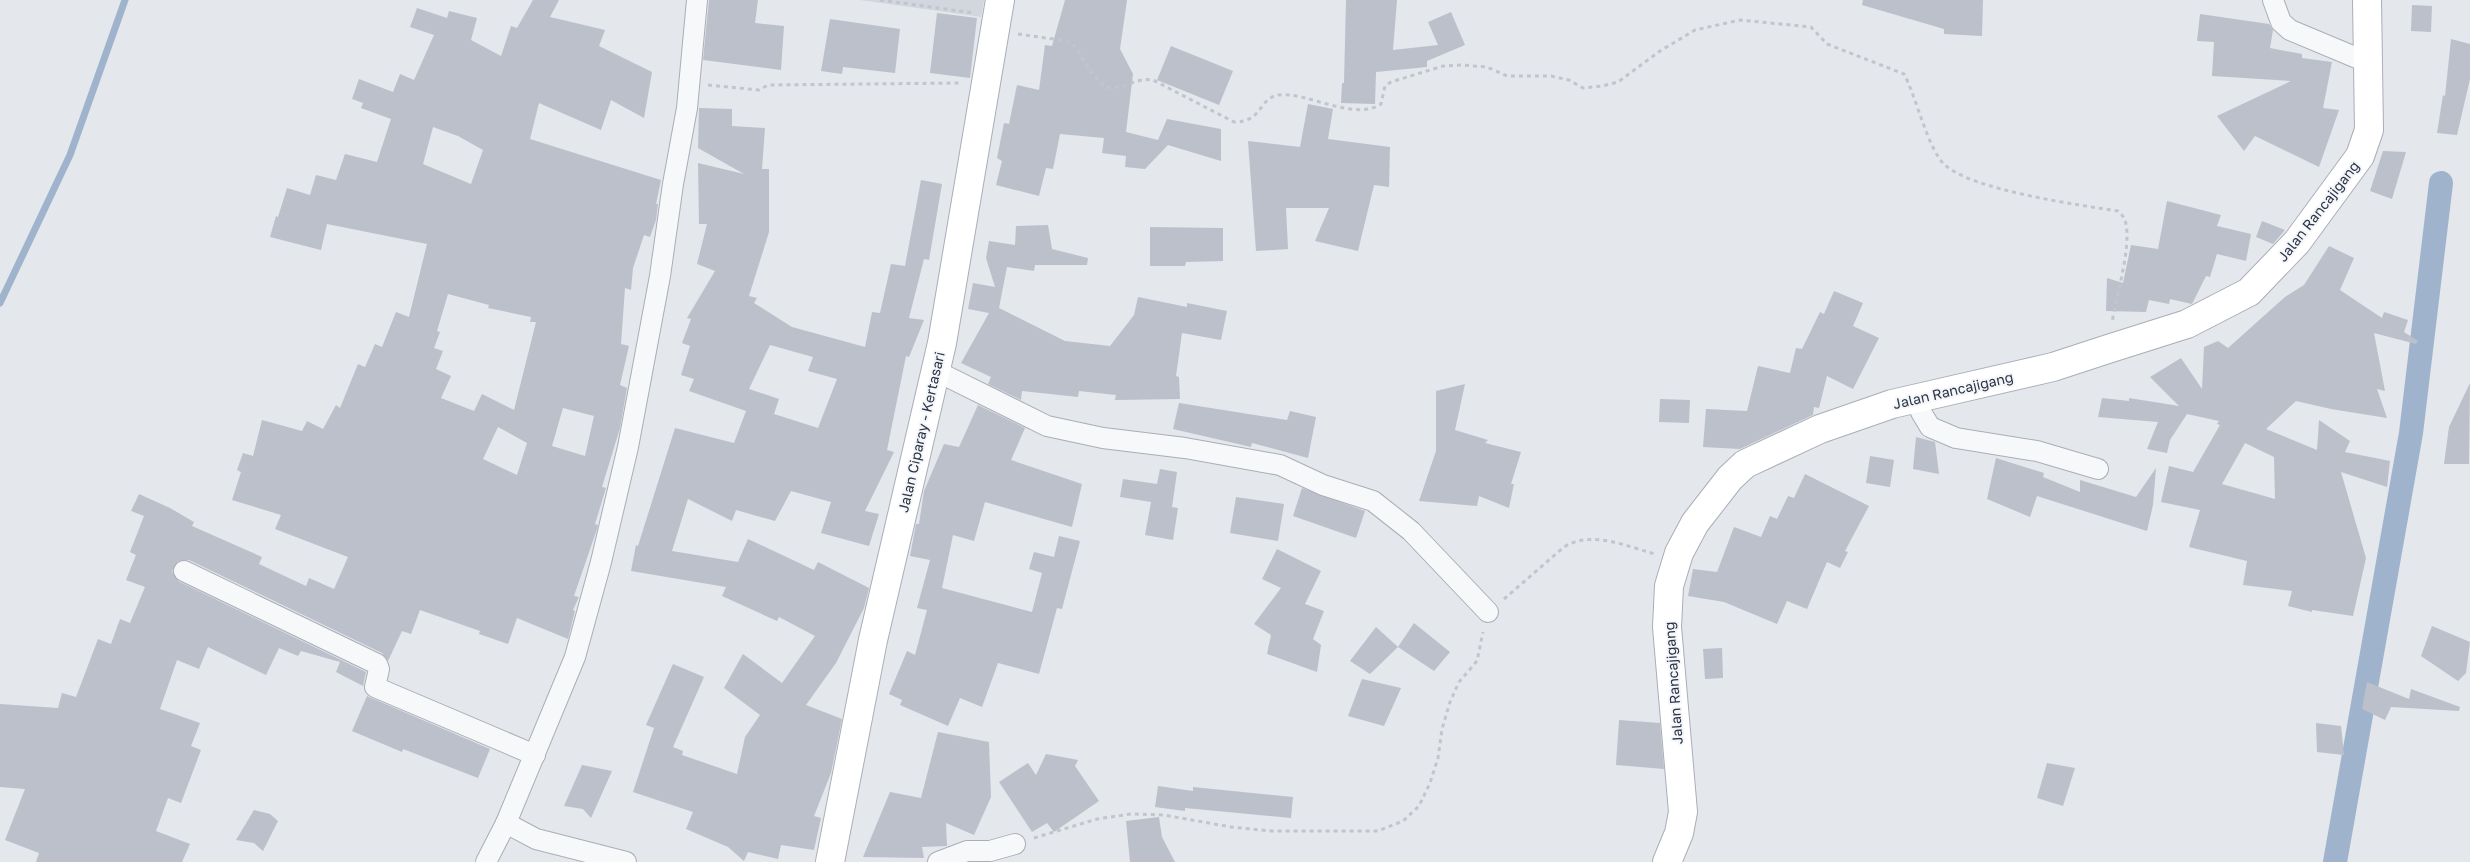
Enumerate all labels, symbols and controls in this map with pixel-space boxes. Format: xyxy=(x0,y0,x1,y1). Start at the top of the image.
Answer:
street label: Jalan Rancajigang xyxy=(2273,157,2363,265)
street label: Jalan Ciparay - Kertasari xyxy=(894,350,948,514)
street label: Jalan Rancajigang xyxy=(1891,368,2015,412)
street label: Jalan Rancajigang xyxy=(1660,621,1686,745)

